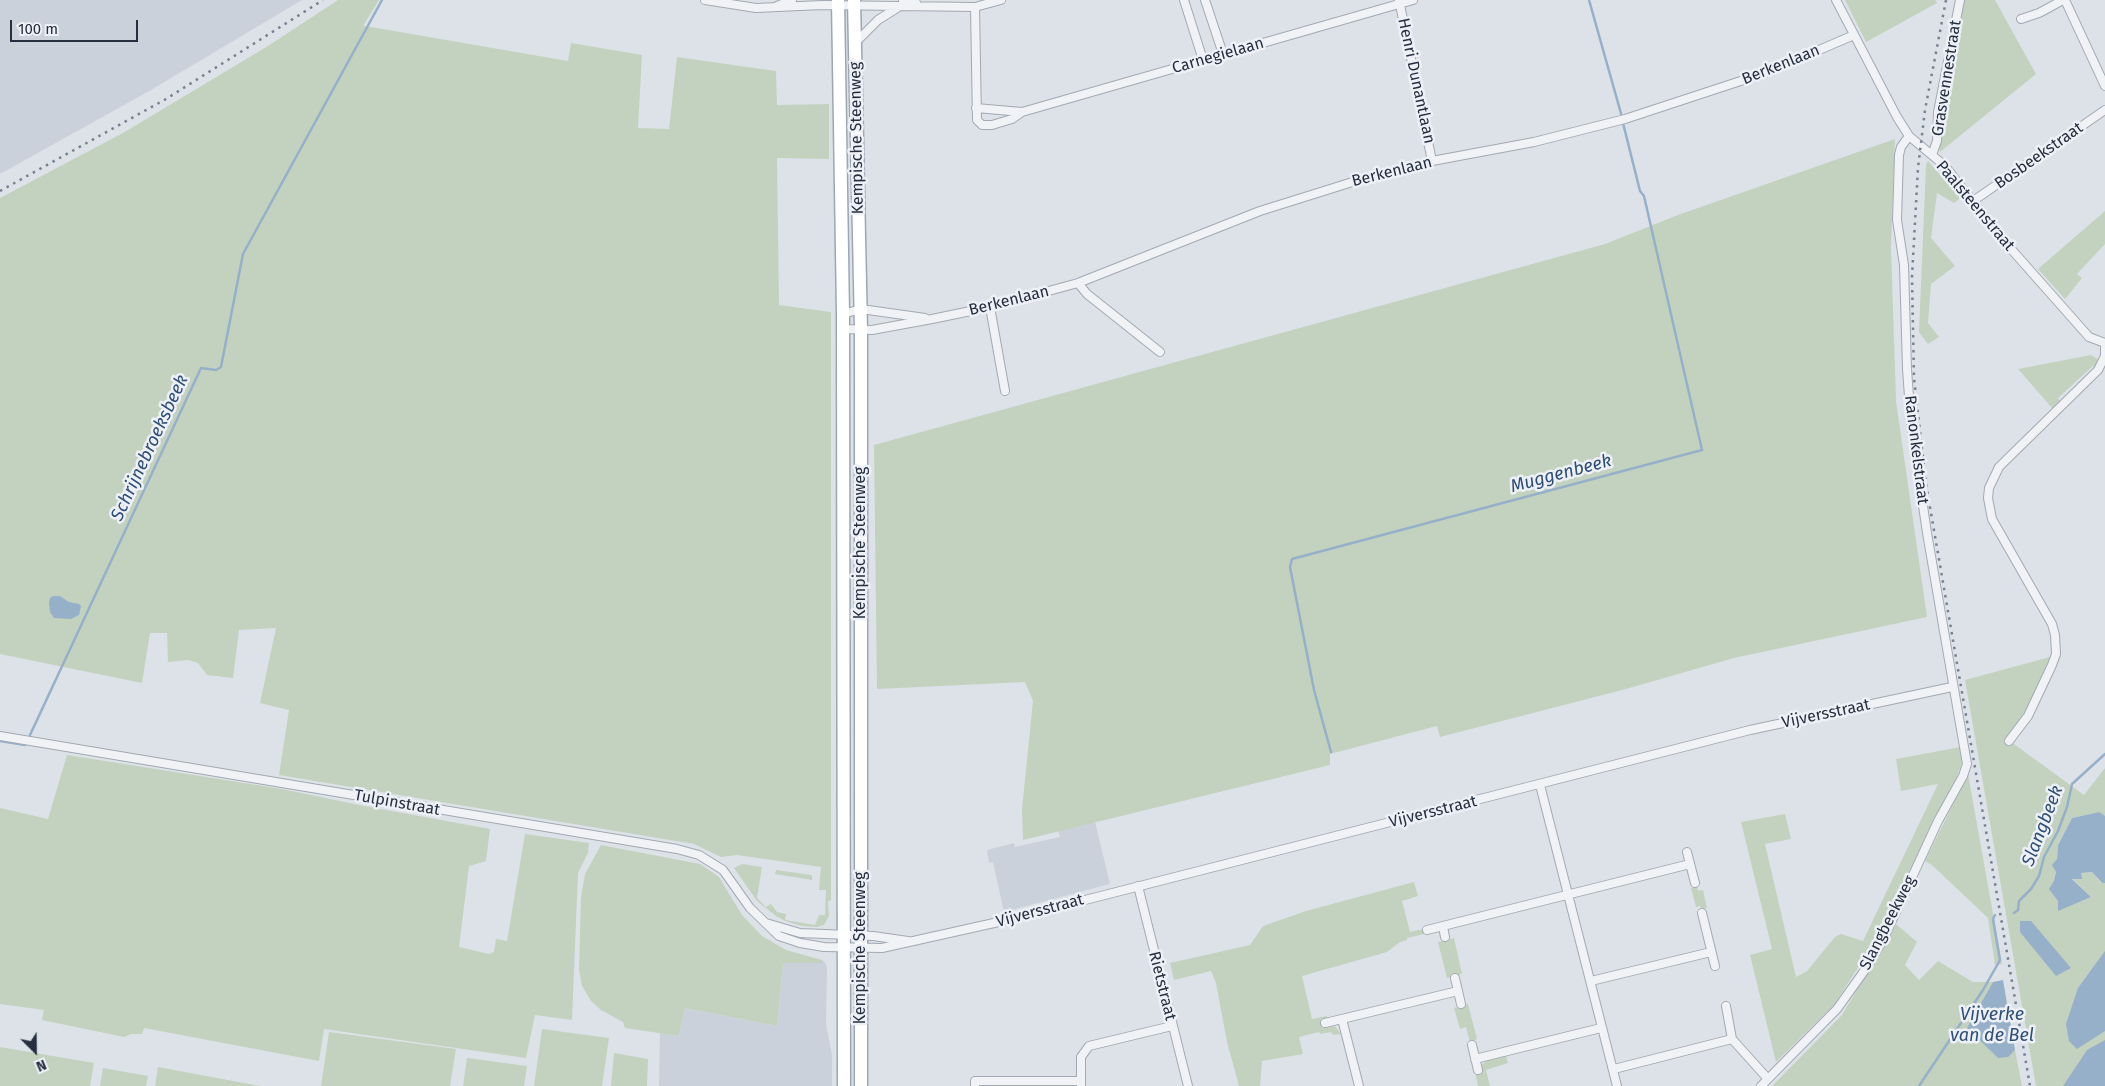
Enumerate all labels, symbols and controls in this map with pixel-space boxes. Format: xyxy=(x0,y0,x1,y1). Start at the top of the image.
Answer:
scale bar xyxy=(12,10,140,42)
street label: Henri Dunantlaan xyxy=(1393,16,1439,146)
street label: Grasvennestraat xyxy=(1928,19,1966,137)
text: 100 m xyxy=(18,20,58,38)
street label: Carnegielaan xyxy=(1170,34,1266,78)
street label: Berkenlaan xyxy=(1739,41,1823,89)
street label: Kempische Steenweg xyxy=(846,62,868,214)
street label: Bosbeekstraat xyxy=(1991,118,2087,194)
street label: Berkenlaan xyxy=(1350,153,1434,191)
street label: Paalsteenstraat xyxy=(1932,157,2018,255)
street label: Berkenlaan xyxy=(967,282,1051,320)
water label: Schrijnebroeksbeek xyxy=(107,372,193,524)
street label: Ranonkelstraat xyxy=(1900,394,1932,506)
water label: Muggenbeek xyxy=(1508,450,1614,498)
street label: Kempische Steenweg xyxy=(851,467,871,619)
street label: Vijversstraat xyxy=(1780,695,1872,733)
water label: Slangbeek xyxy=(2018,783,2068,869)
street label: Tulpinstraat xyxy=(352,786,442,820)
street label: Vijversstraat xyxy=(1387,792,1479,832)
street label: Kempische Steenweg xyxy=(851,872,871,1024)
street label: Slangbeekweg xyxy=(1856,873,1920,973)
street label: Vijversstraat xyxy=(994,890,1086,932)
street label: Rietstraat xyxy=(1144,949,1180,1023)
water label: Vijverke van de Bel xyxy=(1950,1004,2034,1046)
north arrow xyxy=(10,1026,60,1076)
text: N xyxy=(33,1056,49,1075)

